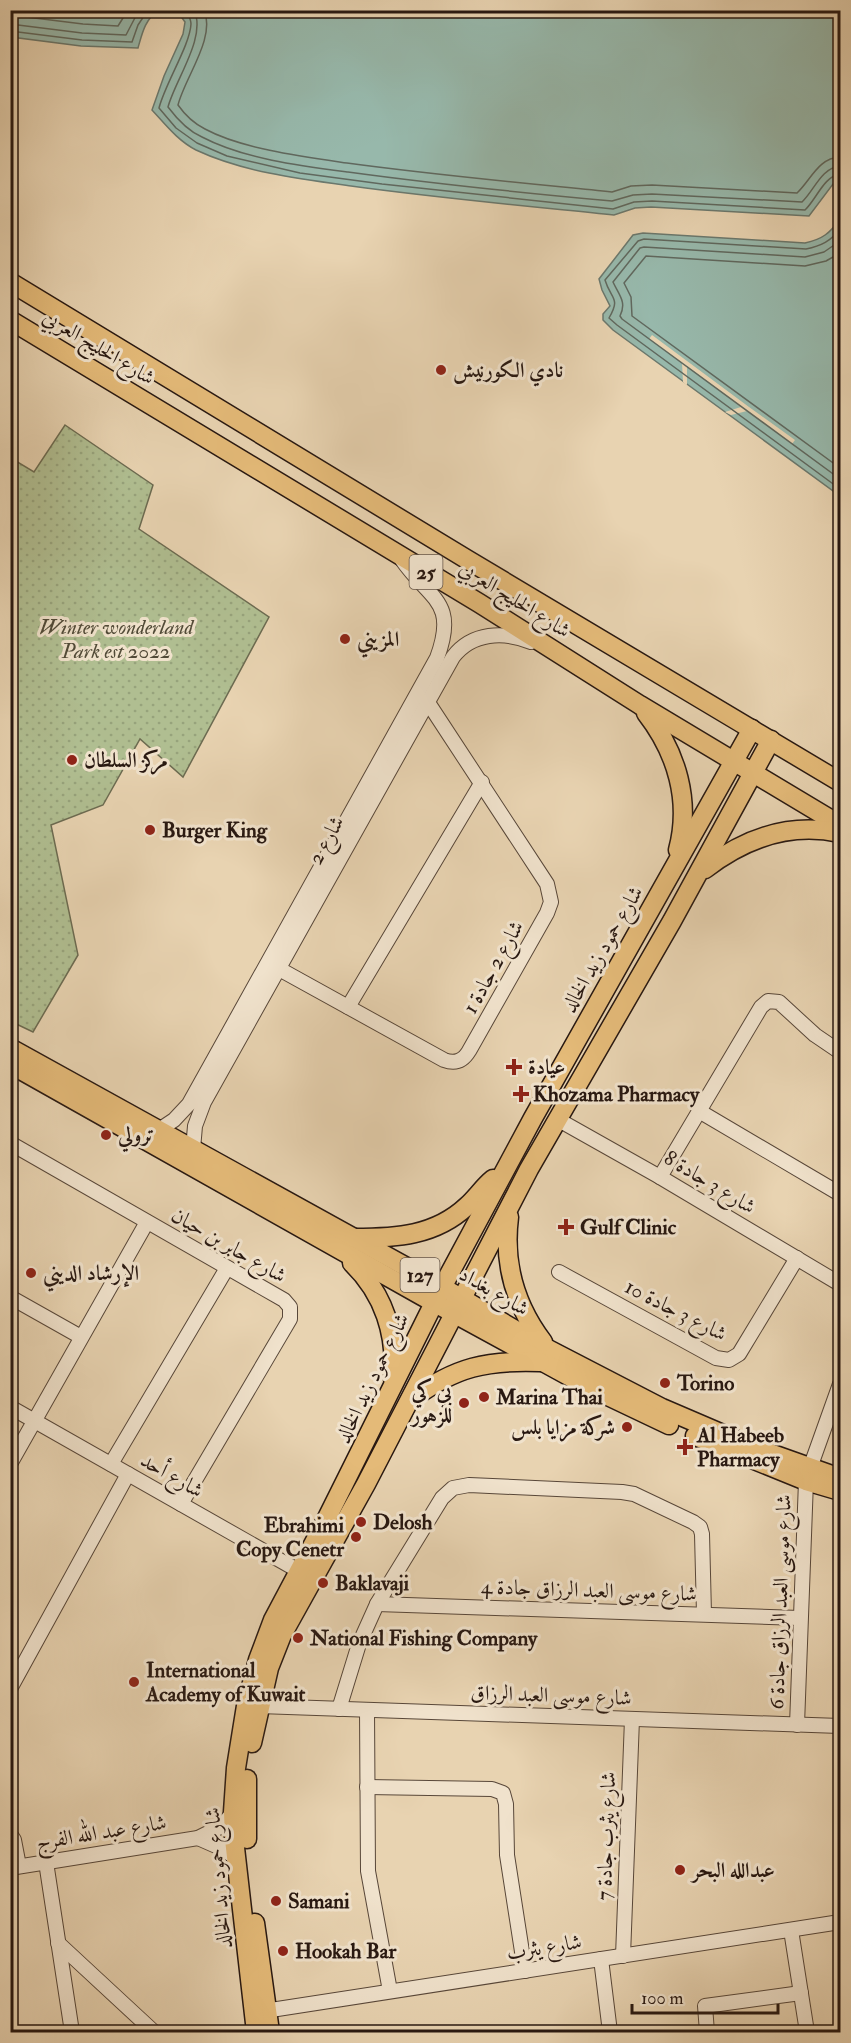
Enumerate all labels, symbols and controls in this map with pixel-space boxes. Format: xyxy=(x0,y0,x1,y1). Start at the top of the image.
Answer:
street label: شارع الخليج العربي xyxy=(35,303,160,396)
place label: نادي الكورنيش xyxy=(453,357,563,387)
marker: نادي الكورنيش xyxy=(434,363,448,377)
road number: 25 xyxy=(410,555,442,589)
street label: شارع الخليج العربي xyxy=(451,555,575,649)
park label: Winter wonderland Park est 2022 xyxy=(39,614,194,665)
place label: المزيني xyxy=(357,626,399,658)
marker: المزيني xyxy=(338,632,352,646)
place label: مركز السلطان xyxy=(84,747,168,775)
marker: مركز السلطان xyxy=(65,753,79,767)
street label: شارع 2 xyxy=(302,811,354,871)
place label: Burger King xyxy=(162,817,268,844)
marker: Burger King xyxy=(143,823,157,837)
street label: شارع حمود زيد الخالد xyxy=(555,881,653,1019)
street label: شارع 2 جادة 1 xyxy=(457,916,534,1021)
place label: عيادة xyxy=(528,1054,565,1081)
marker: عيادة xyxy=(505,1058,523,1076)
place label: Khozama Pharmacy xyxy=(533,1081,700,1108)
marker: Khozama Pharmacy xyxy=(514,1087,528,1101)
place label: ترولي xyxy=(117,1122,154,1153)
marker: ترولي xyxy=(99,1128,113,1142)
street label: شارع 3 جادة 8 xyxy=(657,1144,761,1224)
street label: شارع جابر بن حيان xyxy=(164,1202,291,1293)
place label: Gulf Clinic xyxy=(580,1214,677,1241)
marker: Gulf Clinic xyxy=(557,1218,575,1236)
road number: 127 xyxy=(400,1258,440,1292)
place label: الإرشاد الديني xyxy=(43,1260,139,1292)
street label: شارع بغداد xyxy=(452,1261,534,1326)
marker: الإرشاد الديني xyxy=(24,1266,38,1280)
street label: شارع 3 جادة 10 xyxy=(619,1273,731,1351)
street label: شارع حمود زيد الخالد xyxy=(329,1309,419,1449)
place label: Torino xyxy=(676,1370,734,1397)
marker: Torino xyxy=(658,1376,672,1390)
place label: بي كي للزهور xyxy=(410,1378,453,1429)
place label: Marina Thai xyxy=(495,1384,603,1411)
marker: Marina Thai xyxy=(477,1390,491,1404)
marker: بي كي للزهور xyxy=(457,1396,471,1410)
place label: شركة مزايا بلس xyxy=(511,1414,615,1442)
marker: شركة مزايا بلس xyxy=(620,1420,634,1434)
place label: Al Habeeb Pharmacy xyxy=(696,1422,785,1473)
marker: Al Habeeb Pharmacy xyxy=(678,1440,692,1454)
street label: شارع أحد xyxy=(133,1445,209,1508)
street label: شارع موسى العبد الرزاق جادة 6 xyxy=(763,1494,802,1710)
place label: Delosh xyxy=(373,1509,432,1536)
place label: Ebrahimi Copy Cenetr xyxy=(236,1512,345,1563)
marker: Delosh xyxy=(354,1515,368,1529)
marker: Ebrahimi Copy Cenetr xyxy=(349,1530,363,1544)
place label: Baklavaji xyxy=(335,1570,410,1597)
street label: شارع موسى العبد الرزاق جادة 4 xyxy=(480,1573,697,1612)
marker: Baklavaji xyxy=(316,1576,330,1590)
place label: National Fishing Company xyxy=(309,1625,538,1652)
marker: National Fishing Company xyxy=(291,1631,305,1645)
place label: International Academy of Kuwait xyxy=(145,1657,306,1708)
marker: International Academy of Kuwait xyxy=(127,1675,141,1689)
street label: شارع موسى العبد الرزاق xyxy=(470,1679,632,1716)
street label: شارع يثرب جادة 7 xyxy=(591,1771,626,1901)
street label: شارع عبد الله الفرج xyxy=(33,1805,169,1861)
street label: شارع حمود زيد الخالد xyxy=(199,1806,242,1950)
place label: عبدالله البحر xyxy=(690,1857,775,1884)
marker: عبدالله البحر xyxy=(673,1863,687,1877)
place label: Samani xyxy=(288,1888,350,1915)
marker: Samani xyxy=(269,1894,283,1908)
street label: شارع يثرب xyxy=(505,1928,584,1971)
place label: Hookah Bar xyxy=(295,1938,397,1965)
marker: Hookah Bar xyxy=(276,1944,290,1958)
scale bar xyxy=(632,1977,778,2015)
text: 100 m xyxy=(641,1987,684,2010)

